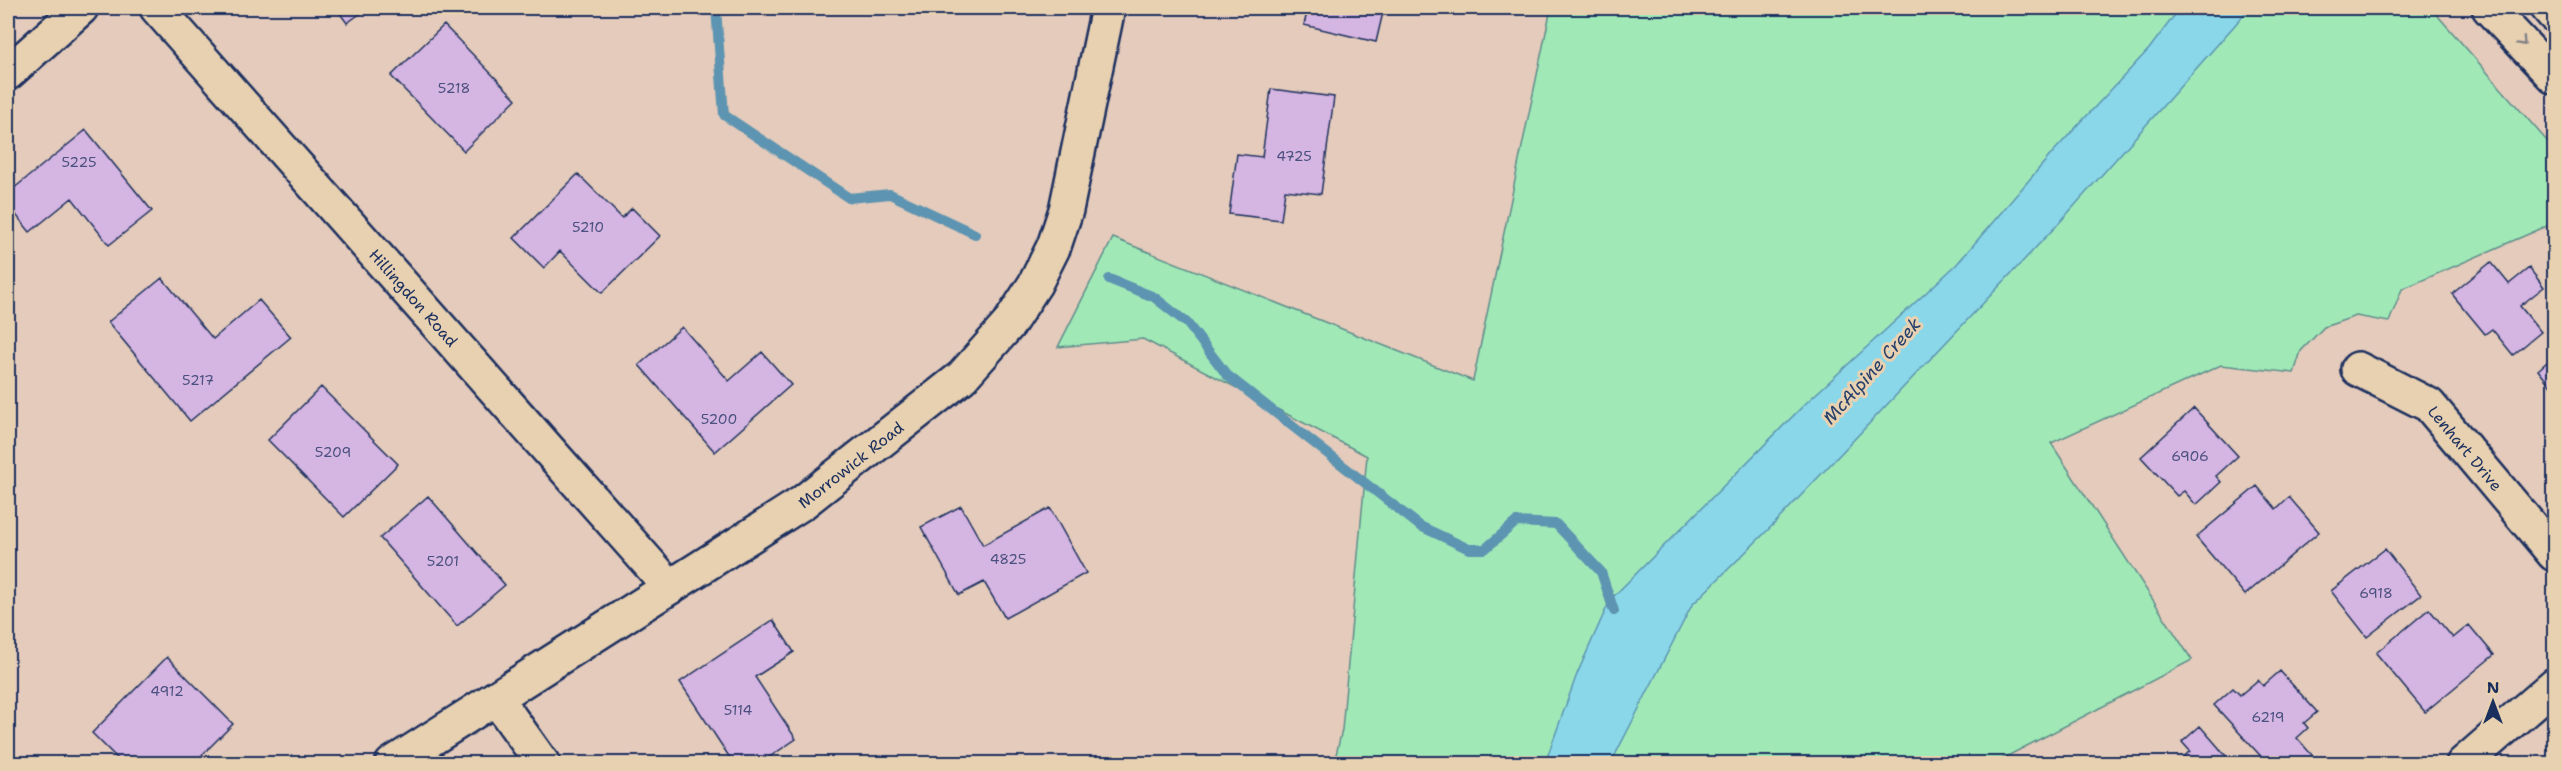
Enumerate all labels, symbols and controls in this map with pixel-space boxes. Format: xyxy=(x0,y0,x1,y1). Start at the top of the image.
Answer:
one-way arrow xyxy=(2515,36,2526,46)
house number: 5218 xyxy=(438,79,470,97)
house number: 4725 xyxy=(1276,147,1312,165)
house number: 5225 xyxy=(61,153,97,171)
house number: 5210 xyxy=(572,218,604,236)
street label: Hillingdon Road xyxy=(364,245,462,351)
water label: McAlpine Creek xyxy=(1818,312,1927,429)
house number: 5217 xyxy=(182,371,214,389)
street label: Lenhart Drive xyxy=(2423,401,2507,496)
house number: 5200 xyxy=(701,410,737,428)
street label: Morrowick Road xyxy=(794,417,908,513)
house number: 5209 xyxy=(315,443,351,461)
house number: 6906 xyxy=(2171,447,2209,465)
house number: 4825 xyxy=(990,550,1026,568)
house number: 5201 xyxy=(427,552,459,570)
house number: 6918 xyxy=(2359,584,2393,602)
north arrow xyxy=(2463,672,2523,732)
text: N xyxy=(2487,677,2499,698)
house number: 4912 xyxy=(150,682,184,700)
house number: 5114 xyxy=(724,701,752,719)
house number: 6219 xyxy=(2251,708,2285,726)

